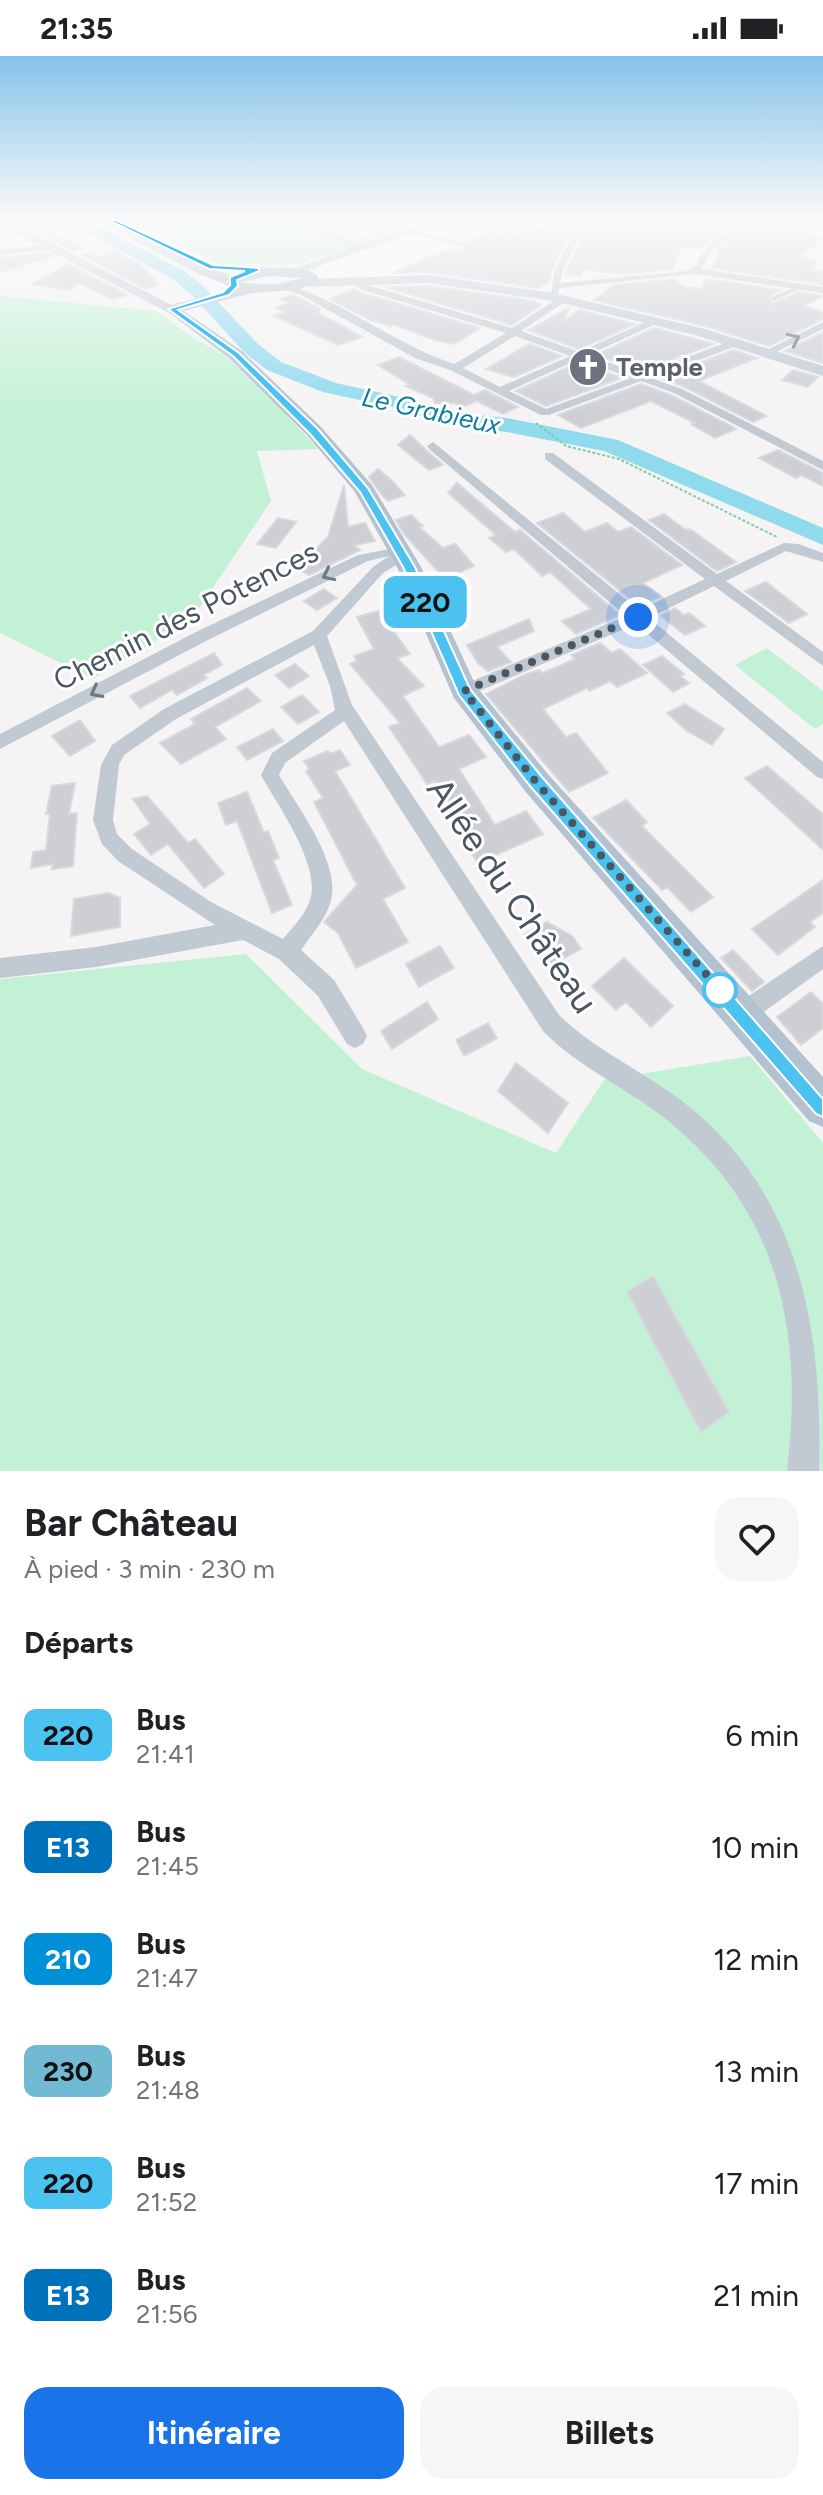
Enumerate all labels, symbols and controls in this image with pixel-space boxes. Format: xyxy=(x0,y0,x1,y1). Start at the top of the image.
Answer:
text: 21:35 xyxy=(40,10,113,47)
one-way arrow xyxy=(786,333,801,349)
church icon: Temple xyxy=(567,346,609,388)
place label: Temple xyxy=(616,351,703,383)
water label: Le Grabieux xyxy=(359,381,504,441)
street label: Chemin des Potences xyxy=(47,533,324,698)
one-way arrow xyxy=(322,565,336,581)
line badge: 220 xyxy=(379,576,471,628)
text: 220 xyxy=(400,585,450,619)
your location xyxy=(618,597,658,637)
one-way arrow xyxy=(89,683,104,698)
street label: Allée du Château xyxy=(418,769,607,1021)
unlabelled marker xyxy=(703,973,737,1007)
button: heart xyxy=(715,1497,799,1581)
text: Bar Château xyxy=(24,1500,238,1546)
text: À pied · 3 min · 230 m xyxy=(24,1553,275,1585)
text: Départs xyxy=(24,1624,133,1661)
text: Bus xyxy=(136,1701,185,1738)
text: 6 min xyxy=(725,1717,799,1754)
text: 220 xyxy=(43,1718,93,1752)
text: 21:41 xyxy=(136,1738,195,1770)
text: Bus xyxy=(136,1813,185,1850)
text: 10 min xyxy=(711,1829,799,1866)
text: E13 xyxy=(46,1830,90,1864)
text: 21:45 xyxy=(136,1850,199,1882)
text: Bus xyxy=(136,1925,185,1962)
text: 12 min xyxy=(713,1941,799,1978)
text: 210 xyxy=(45,1942,91,1976)
text: 21:47 xyxy=(136,1962,198,1994)
text: Bus xyxy=(136,2037,185,2074)
text: 13 min xyxy=(714,2053,799,2090)
text: 230 xyxy=(43,2054,93,2088)
text: 21:48 xyxy=(136,2074,200,2106)
text: Bus xyxy=(136,2149,185,2186)
text: 17 min xyxy=(714,2165,799,2202)
text: 220 xyxy=(43,2166,93,2200)
text: 21:52 xyxy=(136,2186,197,2218)
text: Bus xyxy=(136,2261,185,2298)
text: 21 min xyxy=(713,2277,799,2314)
text: E13 xyxy=(46,2278,90,2312)
text: 21:56 xyxy=(136,2298,198,2330)
button: Itinéraire xyxy=(24,2387,404,2479)
button: Billets xyxy=(420,2387,799,2479)

